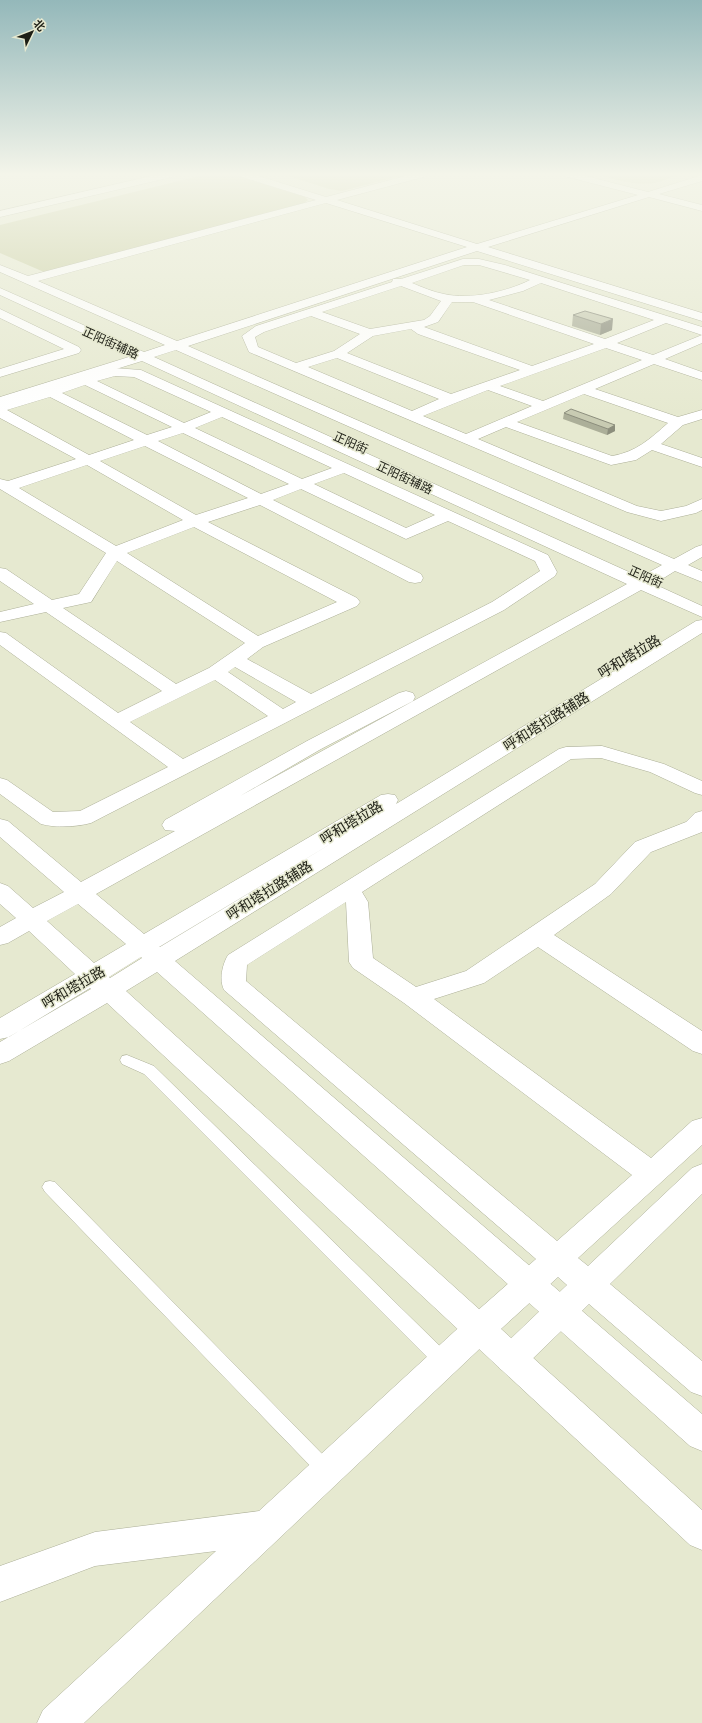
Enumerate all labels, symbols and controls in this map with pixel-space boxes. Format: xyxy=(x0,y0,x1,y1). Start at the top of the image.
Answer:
north arrow xyxy=(12,12,52,52)
text: 北 xyxy=(31,16,48,33)
street label: 正阳街辅路 xyxy=(81,323,141,361)
street label: 正阳街 xyxy=(332,428,370,456)
street label: 正阳街辅路 xyxy=(375,458,435,496)
street label: 正阳街 xyxy=(627,562,665,590)
street label: 呼和塔拉路 xyxy=(595,631,663,681)
street label: 呼和塔拉路辅路 xyxy=(500,688,592,754)
street label: 呼和塔拉路 xyxy=(317,797,385,847)
street label: 呼和塔拉路辅路 xyxy=(223,857,315,923)
street label: 呼和塔拉路 xyxy=(38,962,108,1012)

